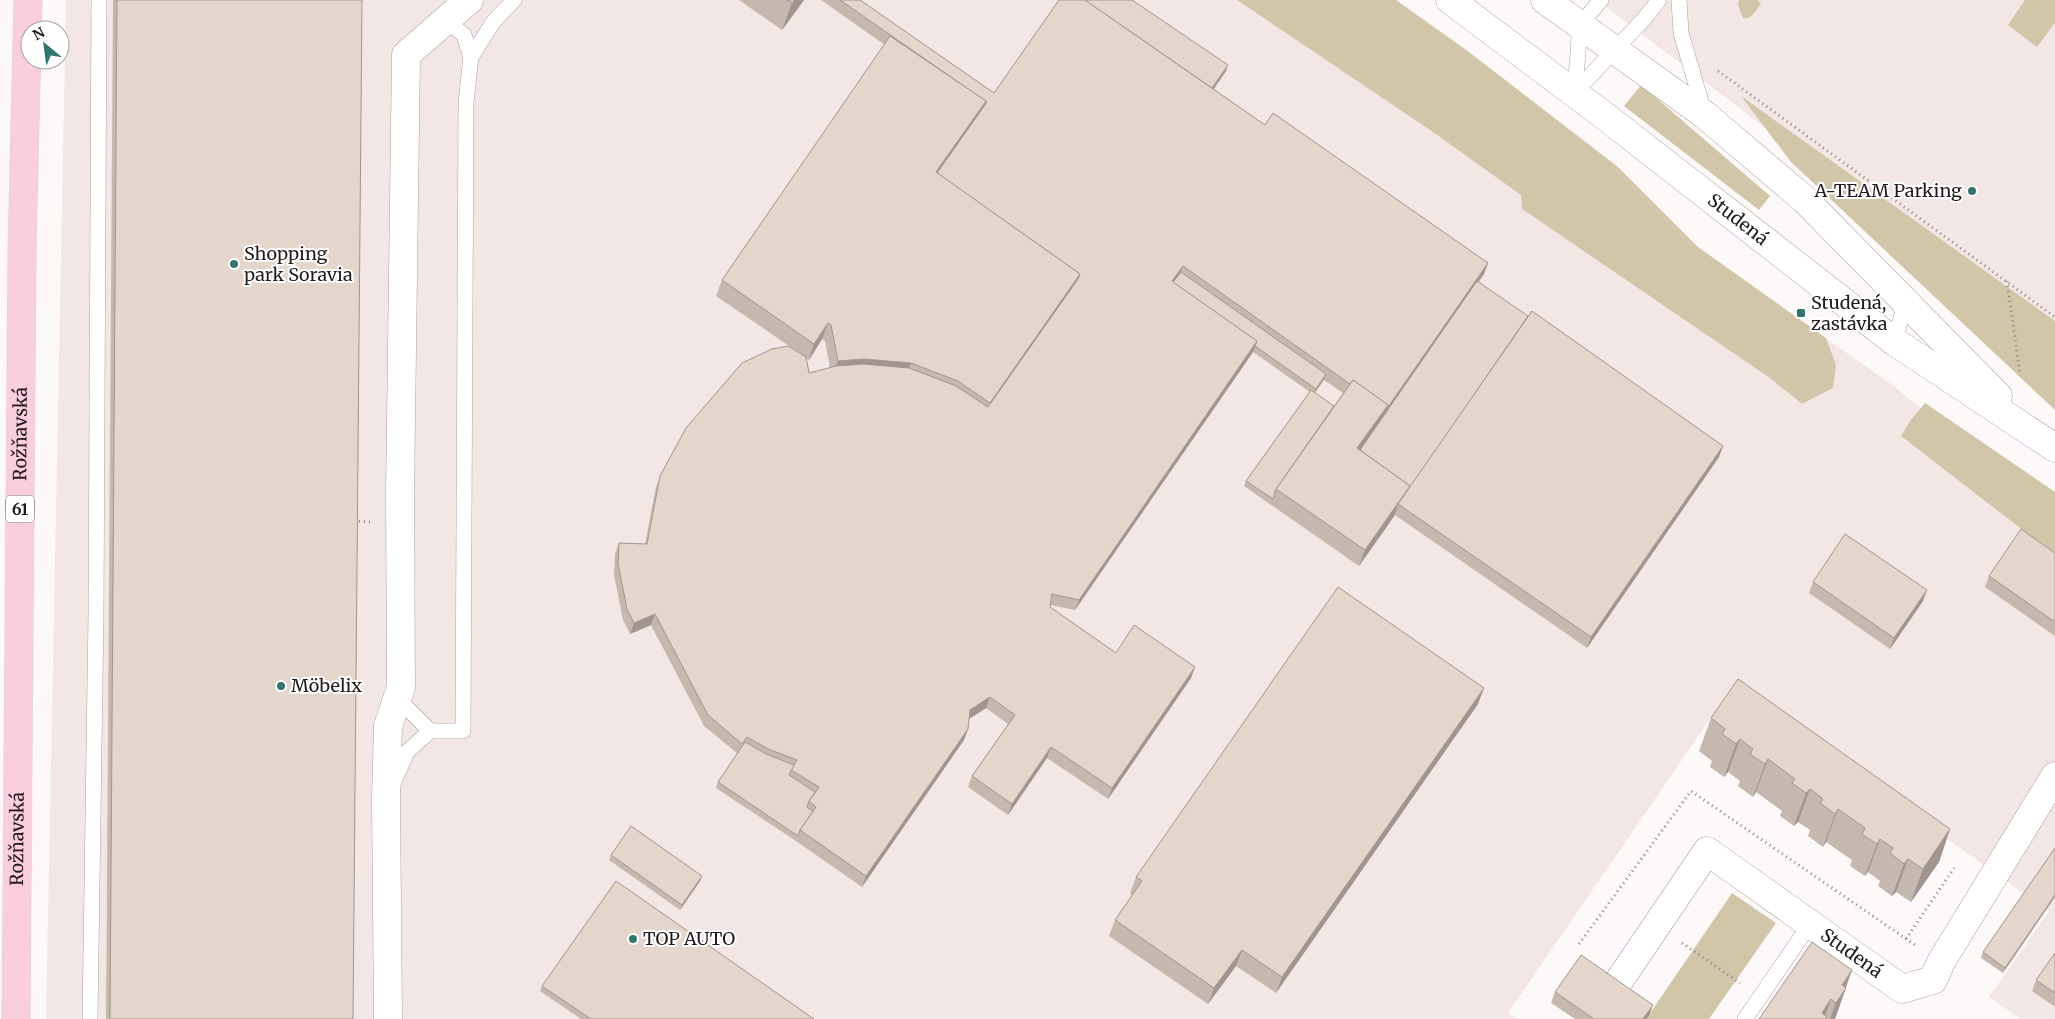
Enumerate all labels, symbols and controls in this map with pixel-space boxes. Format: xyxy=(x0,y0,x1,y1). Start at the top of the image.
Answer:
north arrow xyxy=(20,20,70,70)
text: N xyxy=(29,23,48,44)
place label: A-TEAM Parking xyxy=(1814,179,1962,202)
marker: A-TEAM Parking xyxy=(1966,185,1978,197)
street label: Studená xyxy=(1703,188,1773,250)
place label: Shopping park Soravia xyxy=(244,242,353,286)
marker: Shopping park Soravia xyxy=(228,258,240,270)
place label: Studená, zastávka xyxy=(1811,291,1888,335)
marker: Studená, zastávka xyxy=(1795,307,1807,319)
street label: Rožňavská xyxy=(8,387,32,481)
road number: 61 xyxy=(6,496,34,522)
place label: Möbelix xyxy=(291,674,362,697)
marker: Möbelix xyxy=(275,680,287,692)
street label: Rožňavská xyxy=(5,792,29,886)
street label: Studená xyxy=(1816,923,1888,983)
place label: TOP AUTO xyxy=(643,927,735,950)
marker: TOP AUTO xyxy=(627,933,639,945)

